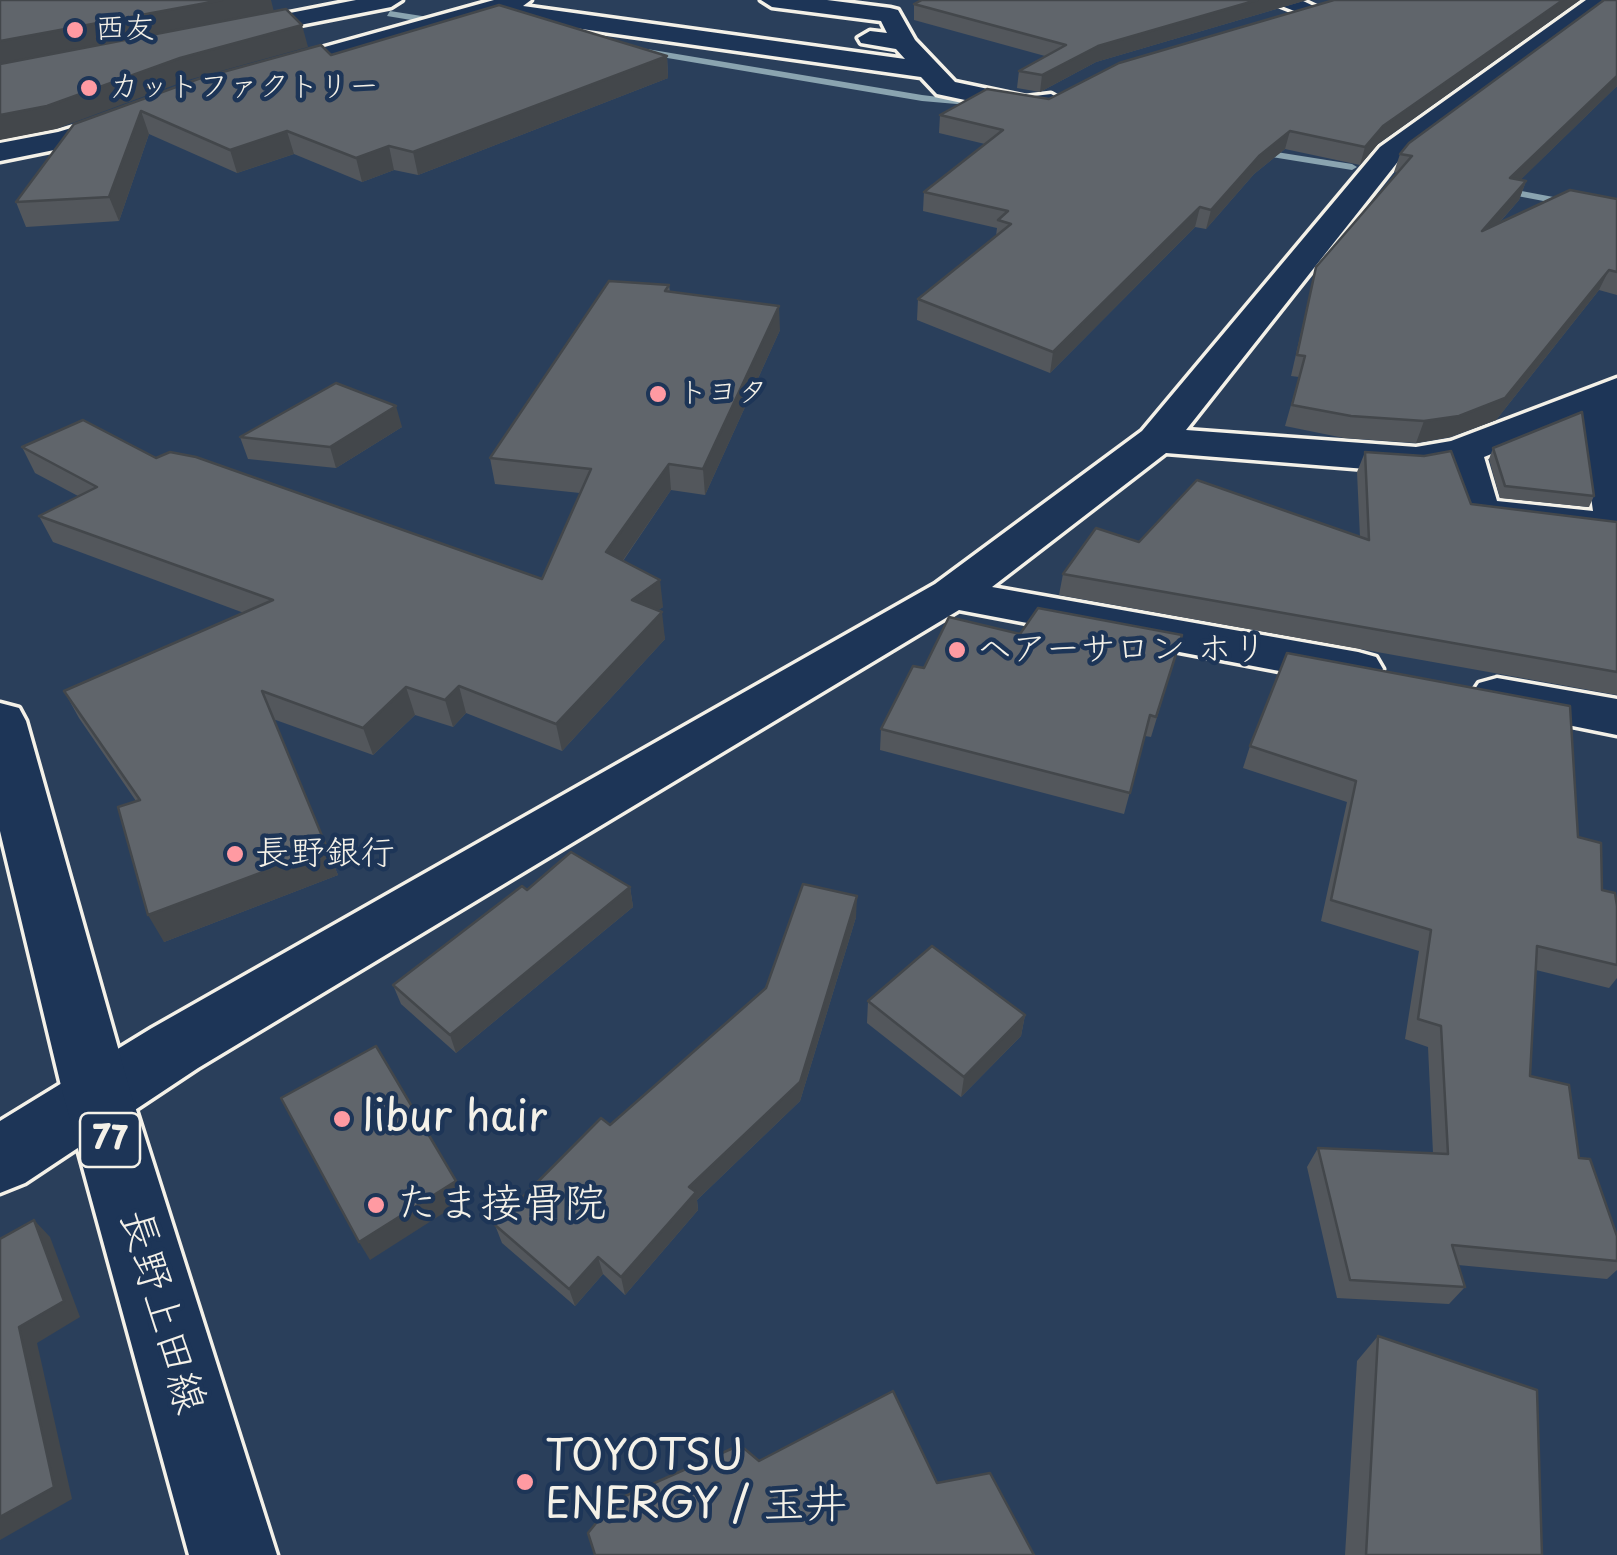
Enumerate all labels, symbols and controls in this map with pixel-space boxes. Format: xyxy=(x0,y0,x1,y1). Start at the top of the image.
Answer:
place label: 西友 xyxy=(95,12,155,48)
marker: 西友 xyxy=(64,19,86,41)
place label: カットファクトリー xyxy=(109,70,379,106)
marker: カットファクトリー xyxy=(78,77,100,99)
place label: トヨタ xyxy=(678,376,768,412)
marker: トヨタ xyxy=(647,383,669,405)
place label: ヘアーサロン ホリ xyxy=(977,629,1267,671)
marker: ヘアーサロン ホリ xyxy=(946,639,968,661)
place label: 長野銀行 xyxy=(255,833,395,875)
marker: 長野銀行 xyxy=(224,843,246,865)
place label: libur hair xyxy=(362,1094,547,1144)
marker: libur hair xyxy=(331,1108,353,1130)
road number: 77 xyxy=(80,1113,140,1167)
place label: たま接骨院 xyxy=(396,1180,606,1230)
marker: たま接骨院 xyxy=(365,1194,387,1216)
street label: 長野上田線 xyxy=(108,1204,214,1420)
place label: TOYOTSU ENERGY / 玉井 xyxy=(545,1433,847,1532)
marker: TOYOTSU ENERGY / 玉井 xyxy=(514,1471,536,1493)

